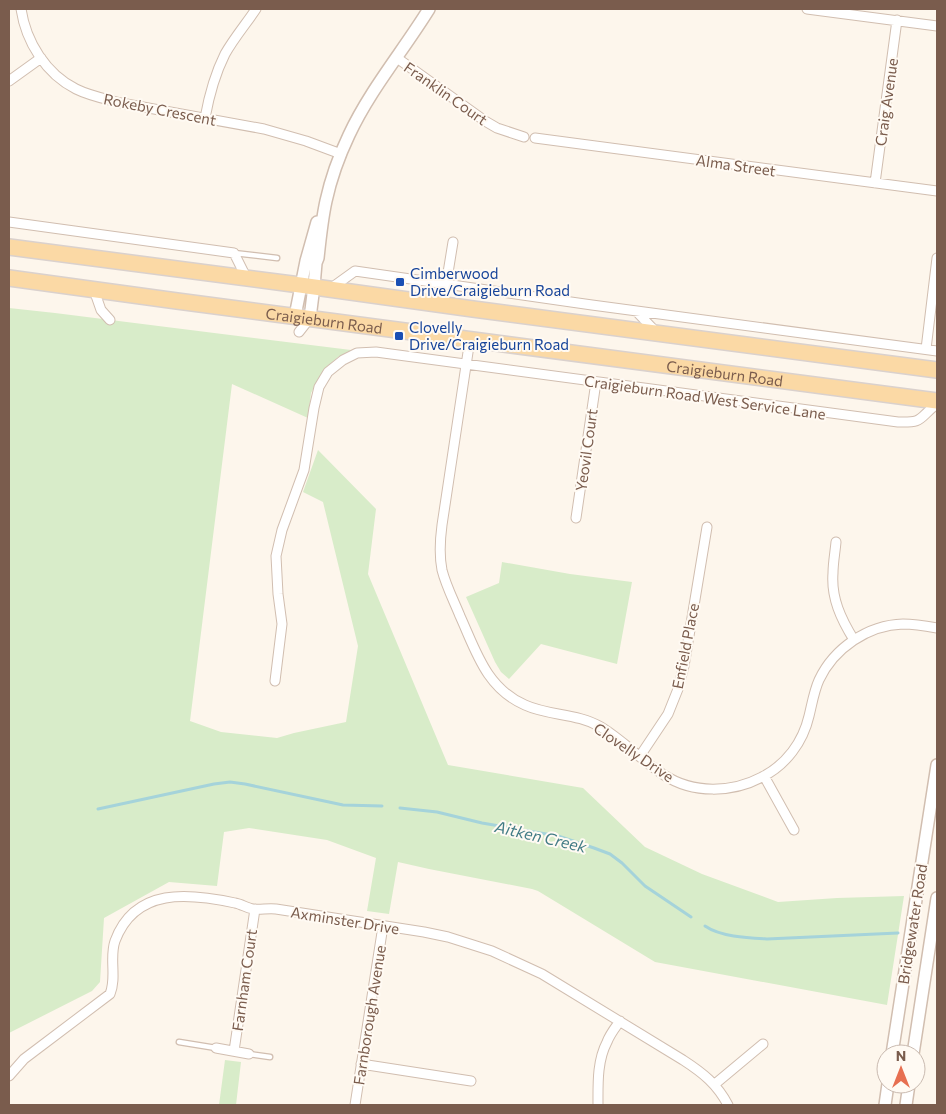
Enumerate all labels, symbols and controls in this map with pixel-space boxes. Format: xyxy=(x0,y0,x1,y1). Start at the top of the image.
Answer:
street label: Craig Avenue xyxy=(871,57,901,147)
street label: Franklin Court xyxy=(401,58,491,128)
street label: Rokeby Crescent xyxy=(102,89,218,129)
street label: Alma Street xyxy=(695,150,777,180)
place label: Cimberwood Drive/Craigieburn Road xyxy=(410,264,570,299)
marker: Cimberwood Drive/Craigieburn Road xyxy=(394,276,406,288)
street label: Craigieburn Road xyxy=(265,304,384,337)
place label: Clovelly Drive/Craigieburn Road xyxy=(409,318,569,353)
marker: Clovelly Drive/Craigieburn Road xyxy=(393,330,405,342)
street label: Craigieburn Road xyxy=(665,356,784,390)
street label: Craigieburn Road West Service Lane xyxy=(583,371,827,423)
street label: Yeovil Court xyxy=(571,408,601,492)
street label: Enfield Place xyxy=(668,602,702,690)
street label: Clovelly Drive xyxy=(591,719,677,785)
water label: Aitken Creek xyxy=(492,816,589,856)
street label: Bridgewater Road xyxy=(894,863,930,985)
street label: Axminster Drive xyxy=(289,903,401,937)
street label: Farnham Court xyxy=(228,928,260,1032)
street label: Farnborough Avenue xyxy=(349,944,389,1086)
north arrow xyxy=(876,1044,926,1094)
text: N xyxy=(896,1047,906,1064)

